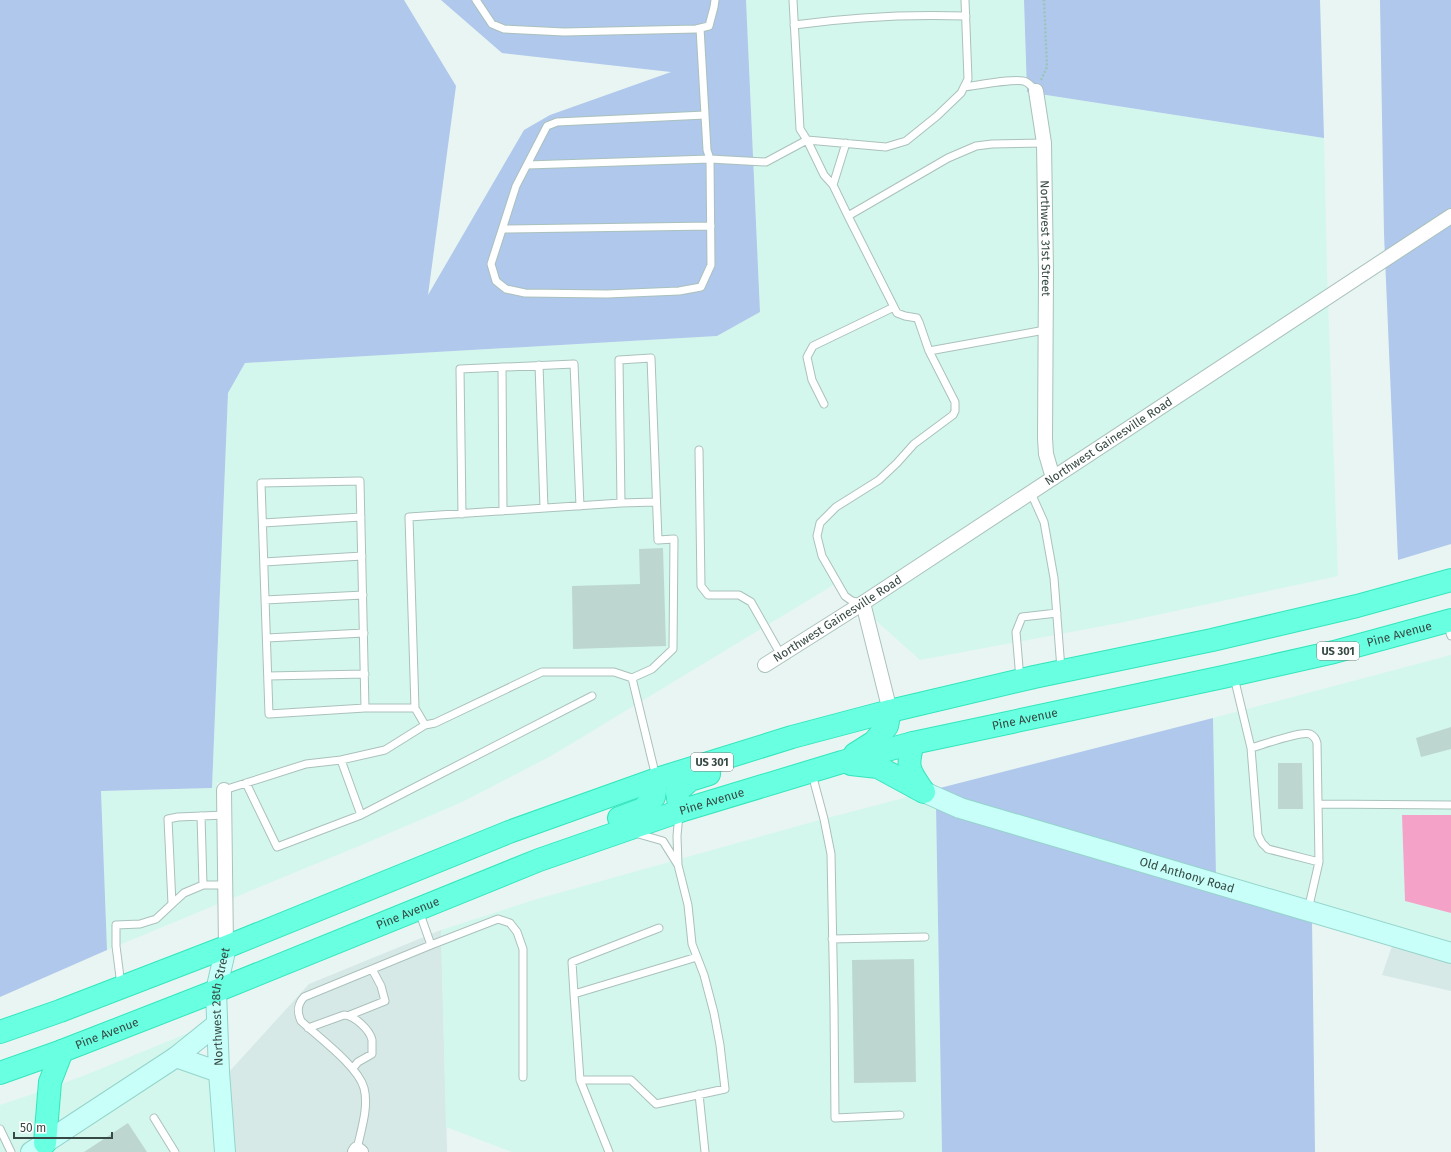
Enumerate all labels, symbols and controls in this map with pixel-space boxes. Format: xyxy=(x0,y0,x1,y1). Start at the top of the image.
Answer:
street label: Northwest 31st Street xyxy=(1038,180,1053,297)
street label: Northwest Gainesville Road xyxy=(1042,394,1175,488)
street label: Northwest Gainesville Road xyxy=(771,572,904,665)
street label: Pine Avenue xyxy=(1365,619,1433,650)
road number: US 301 xyxy=(1317,642,1359,660)
street label: Pine Avenue xyxy=(991,705,1059,733)
road number: US 301 xyxy=(691,753,733,771)
street label: Pine Avenue xyxy=(678,785,746,818)
street label: Old Anthony Road xyxy=(1138,854,1236,896)
street label: Pine Avenue xyxy=(374,894,441,932)
street label: Northwest 28th Street xyxy=(209,946,233,1066)
street label: Pine Avenue xyxy=(73,1015,141,1052)
scale bar xyxy=(14,1114,112,1140)
text: 50 m xyxy=(20,1121,46,1135)

